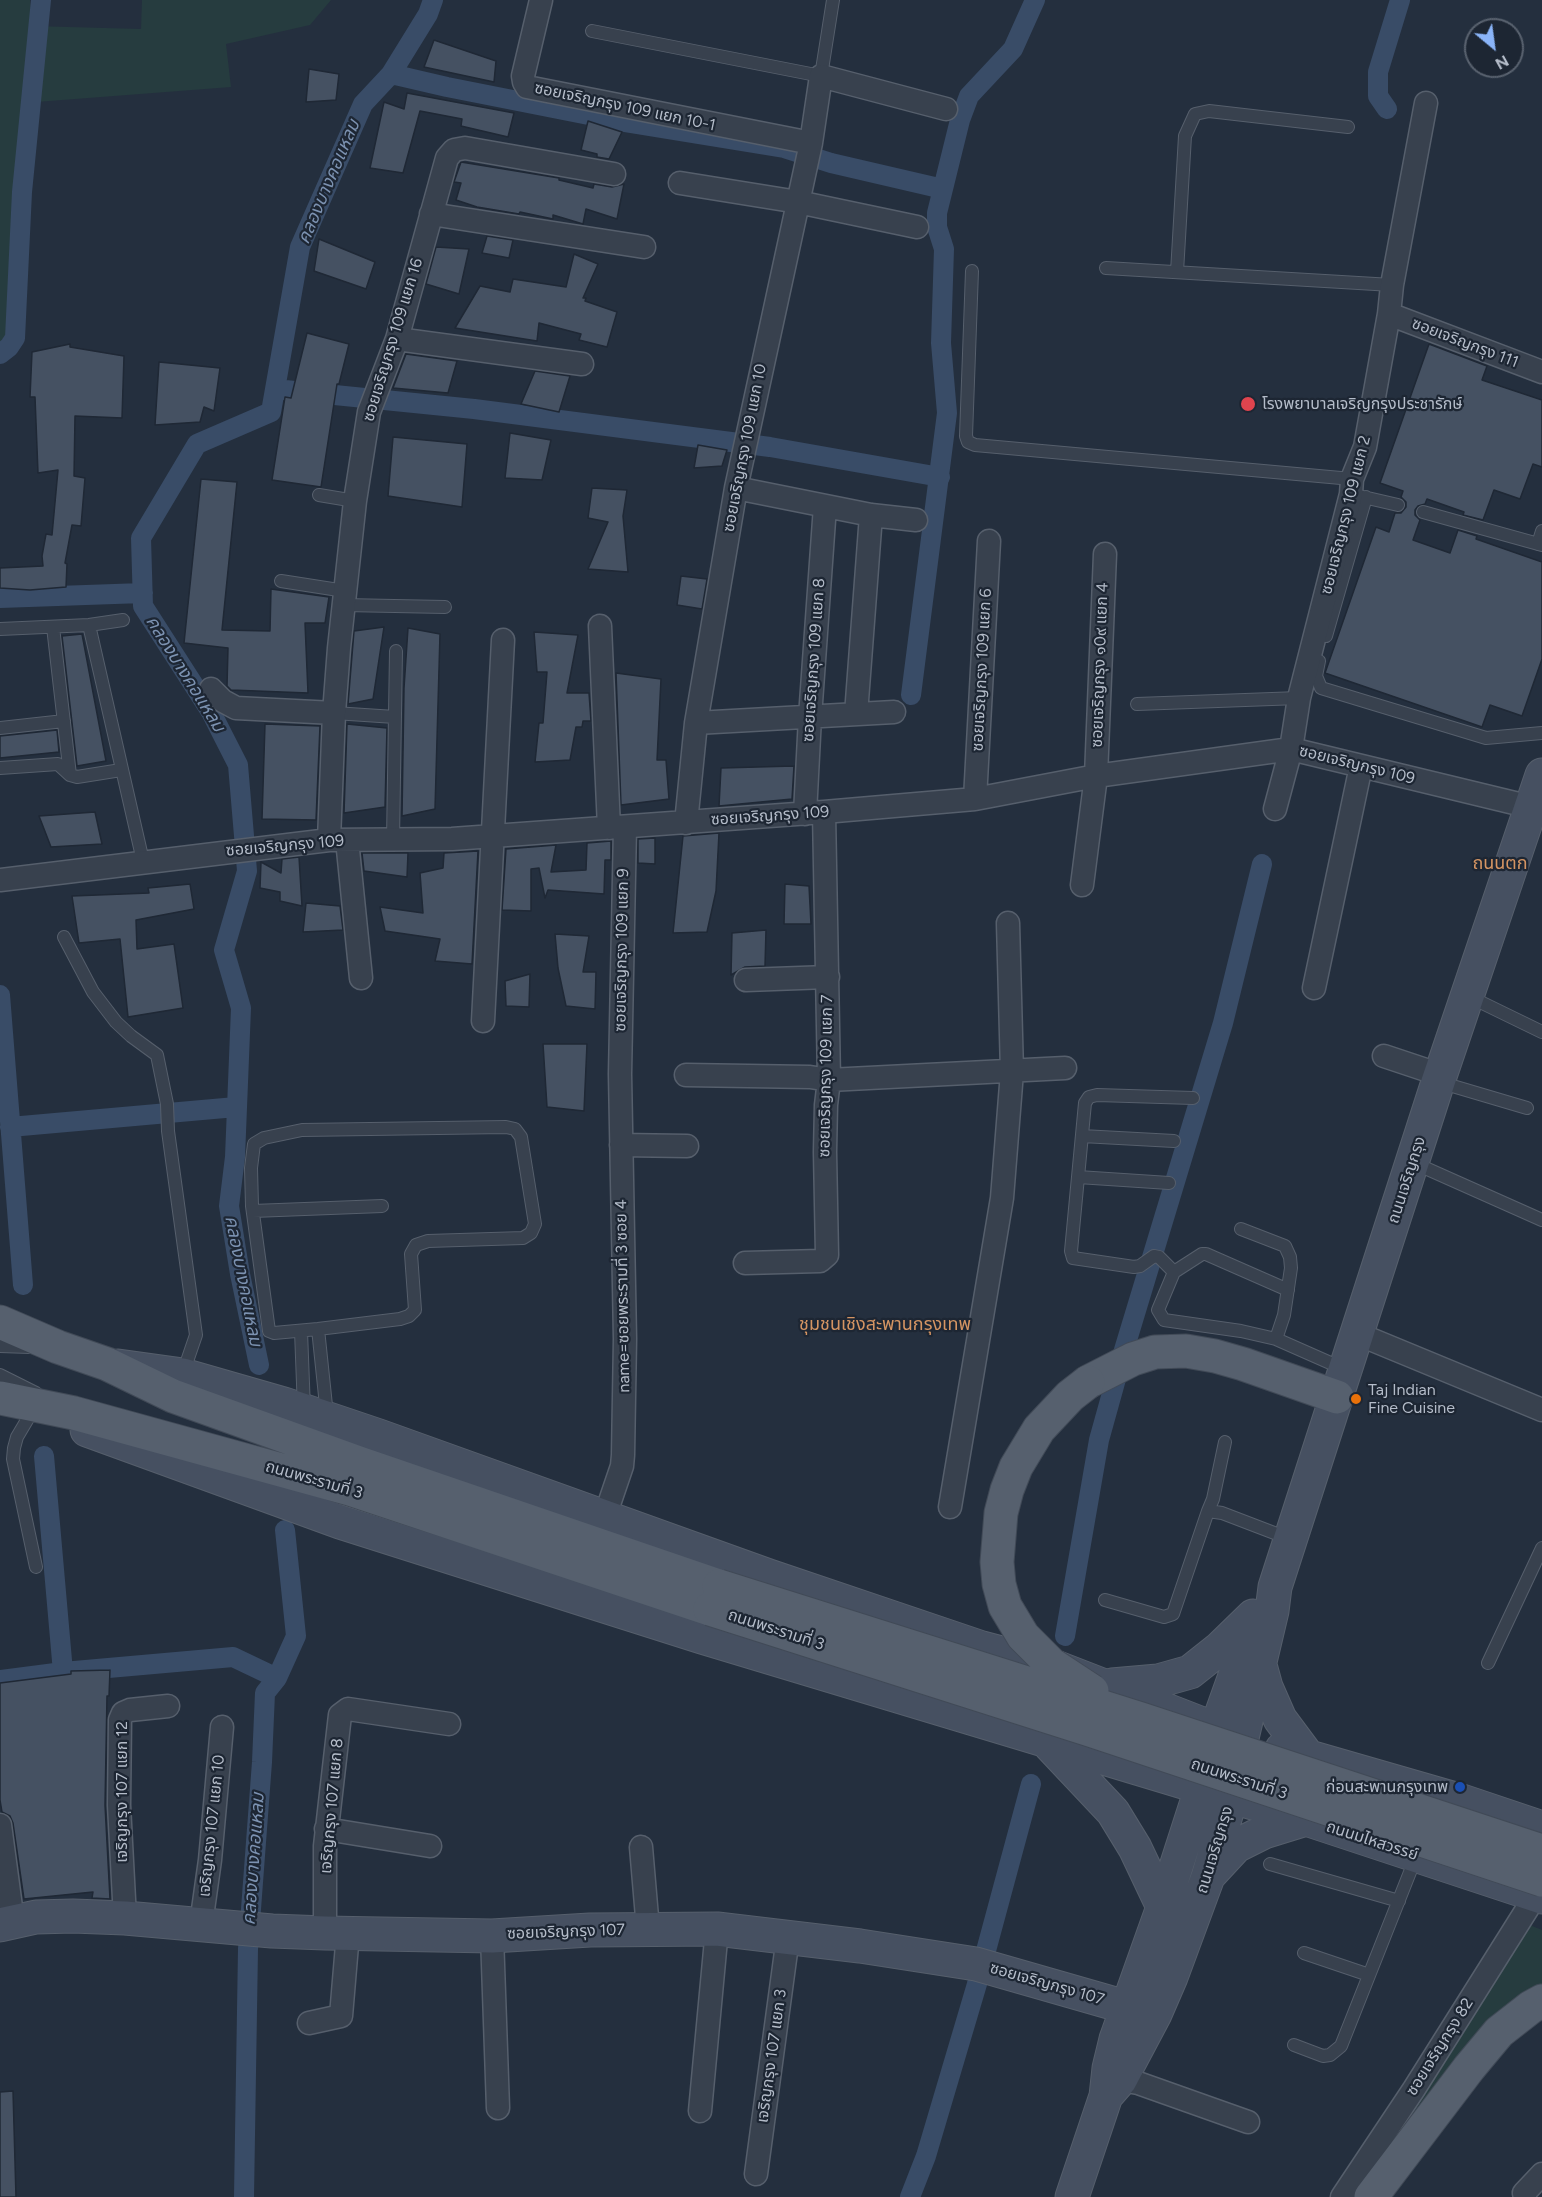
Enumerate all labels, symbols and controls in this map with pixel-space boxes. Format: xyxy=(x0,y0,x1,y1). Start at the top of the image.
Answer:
north arrow xyxy=(1464,18,1524,78)
text: N xyxy=(1492,51,1512,74)
street label: ซอยเจริญกรุง 109 แยก 10-1 xyxy=(533,78,717,136)
water label: คลองบางคอแหลม xyxy=(293,117,365,247)
street label: ซอยเจริญกรุง 109 แยก 16 xyxy=(359,256,427,424)
street label: ซอยเจริญกรุง 111 xyxy=(1409,314,1521,372)
street label: ซอยเจริญกรุง 109 แยก 10 xyxy=(719,362,771,534)
place label: โรงพยาบาลเจริญกรุงประชารักษ์ xyxy=(1262,394,1463,414)
marker: โรงพยาบาลเจริญกรุงประชารักษ์ xyxy=(1239,395,1257,413)
street label: ซอยเจริญกรุง 109 แยก 2 xyxy=(1317,434,1375,596)
street label: ซอยเจริญกรุง 109 แยก 8 xyxy=(799,578,829,742)
street label: ซอยเจริญกรุง ๑0๙ แยก 4 xyxy=(1088,582,1112,748)
street label: ซอยเจริญกรุง 109 แยก 6 xyxy=(968,588,996,752)
water label: คลองบางคอแหลม xyxy=(141,612,229,736)
street label: ซอยเจริญกรุง 109 xyxy=(1297,741,1417,789)
street label: ซอยเจริญกรุง 109 xyxy=(710,802,830,830)
street label: ซอยเจริญกรุง 109 xyxy=(225,831,345,861)
district label: ถนนตก xyxy=(1472,853,1528,875)
street label: ซอยเจริญกรุง 109 แยก 9 xyxy=(611,868,633,1032)
street label: ซอยเจริญกรุง 109 แยก 7 xyxy=(815,994,837,1158)
street label: ถนนเจริญกรุง xyxy=(1384,1134,1430,1226)
street label: name=ซอยพระรามที่ 3 ซอย 4 xyxy=(612,1199,634,1393)
water label: คลองบางคอแหลม xyxy=(220,1214,266,1348)
district label: ชุมชนเชิงสะพานกรุงเทพ xyxy=(799,1314,971,1336)
place label: Taj Indian Fine Cuisine xyxy=(1368,1380,1455,1418)
marker: Taj Indian Fine Cuisine xyxy=(1349,1392,1363,1406)
street label: ถนนพระรามที่ 3 xyxy=(263,1457,365,1503)
street label: ถนนพระรามที่ 3 xyxy=(725,1605,827,1655)
street label: เจริญกรุง 107 แยก 12 xyxy=(112,1721,132,1863)
street label: เจริญกรุง 107 แยก 8 xyxy=(317,1737,347,1875)
street label: เจริญกรุง 107 แยก 10 xyxy=(195,1754,229,1898)
street label: ถนนพระรามที่ 3 xyxy=(1188,1754,1290,1804)
place label: ก่อนสะพานกรุงเทพ xyxy=(1326,1777,1448,1797)
marker: ก่อนสะพานกรุงเทพ xyxy=(1453,1780,1467,1794)
water label: คลองบางคอแหลม xyxy=(239,1792,269,1926)
street label: ถนนเจริญกรุง xyxy=(1193,1804,1237,1896)
street label: ถนนมไหสวรรย์ xyxy=(1324,1817,1420,1865)
street label: ซอยเจริญกรุง 107 xyxy=(507,1920,625,1944)
street label: ซอยเจริญกรุง 107 xyxy=(988,1958,1106,2010)
street label: เจริญกรุง 107 แยก 3 xyxy=(753,1988,791,2124)
street label: ซอยเจริญกรุง 82 xyxy=(1402,1995,1478,2099)

